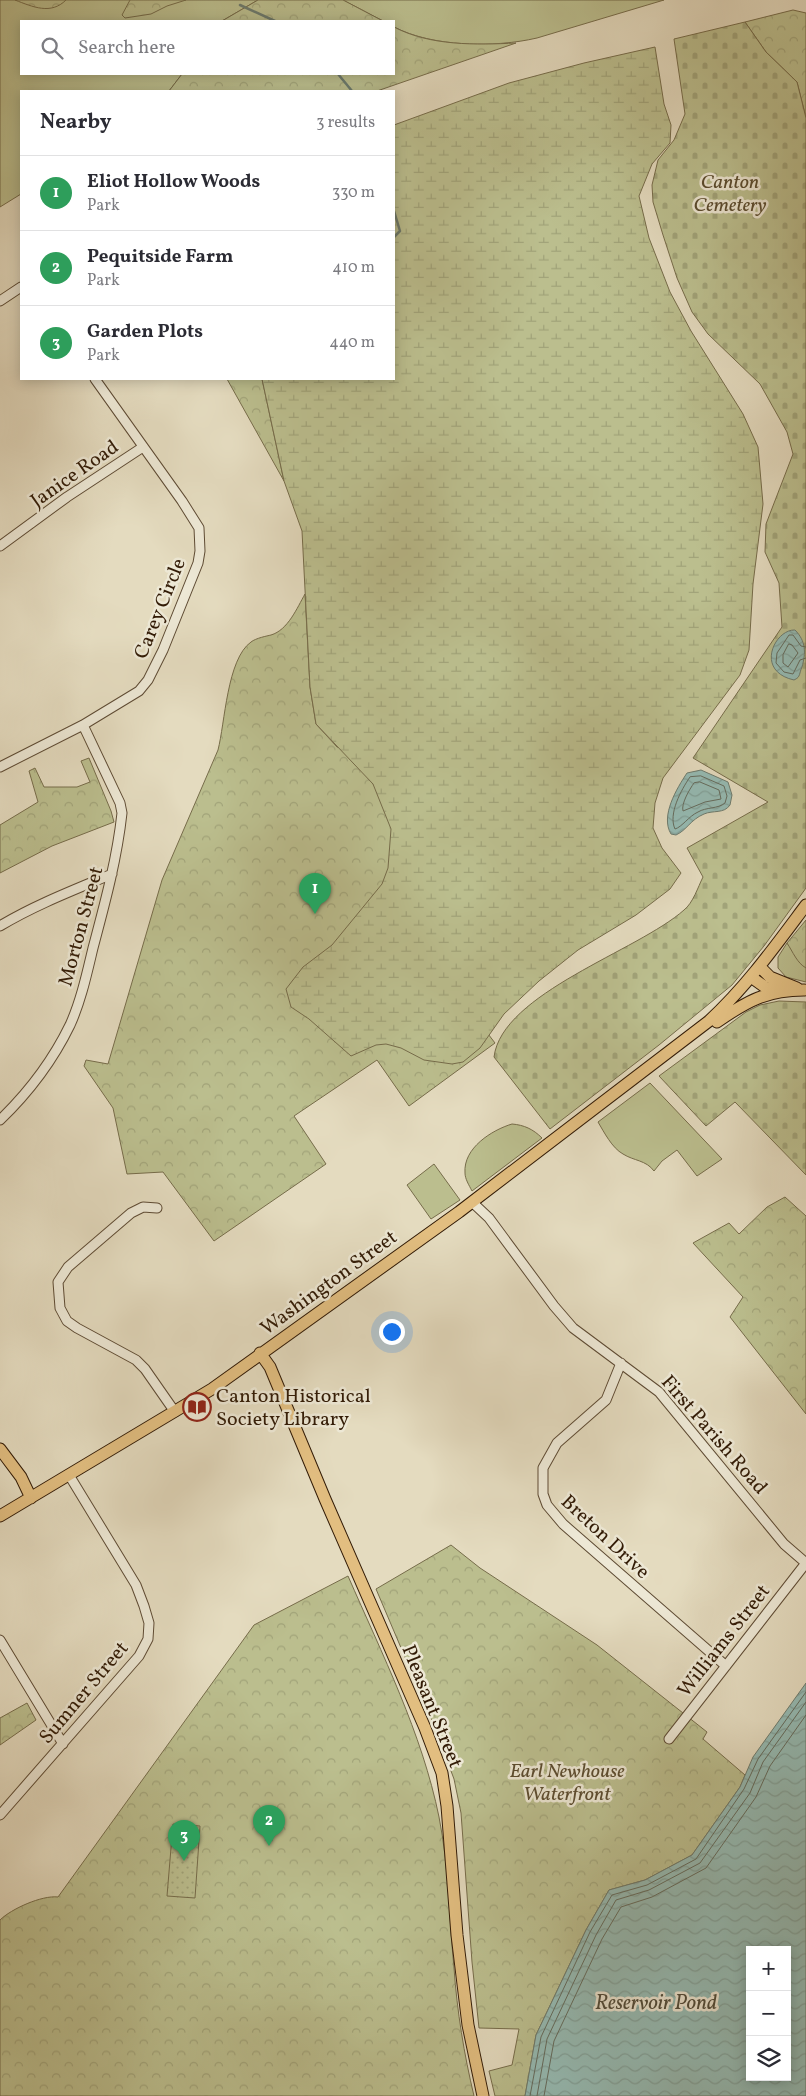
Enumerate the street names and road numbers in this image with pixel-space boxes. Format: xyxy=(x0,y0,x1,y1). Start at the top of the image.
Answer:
street label: Janice Road xyxy=(25,434,125,515)
street label: Carey Circle xyxy=(128,554,194,663)
street label: Morton Street xyxy=(52,863,111,990)
street label: Washington Street xyxy=(255,1224,403,1343)
street label: First Parish Road xyxy=(654,1369,773,1501)
street label: Breton Drive xyxy=(554,1489,655,1586)
street label: Williams Street xyxy=(672,1579,778,1703)
street label: Sumner Street xyxy=(33,1636,136,1751)
street label: Pleasant Street xyxy=(394,1641,469,1773)

